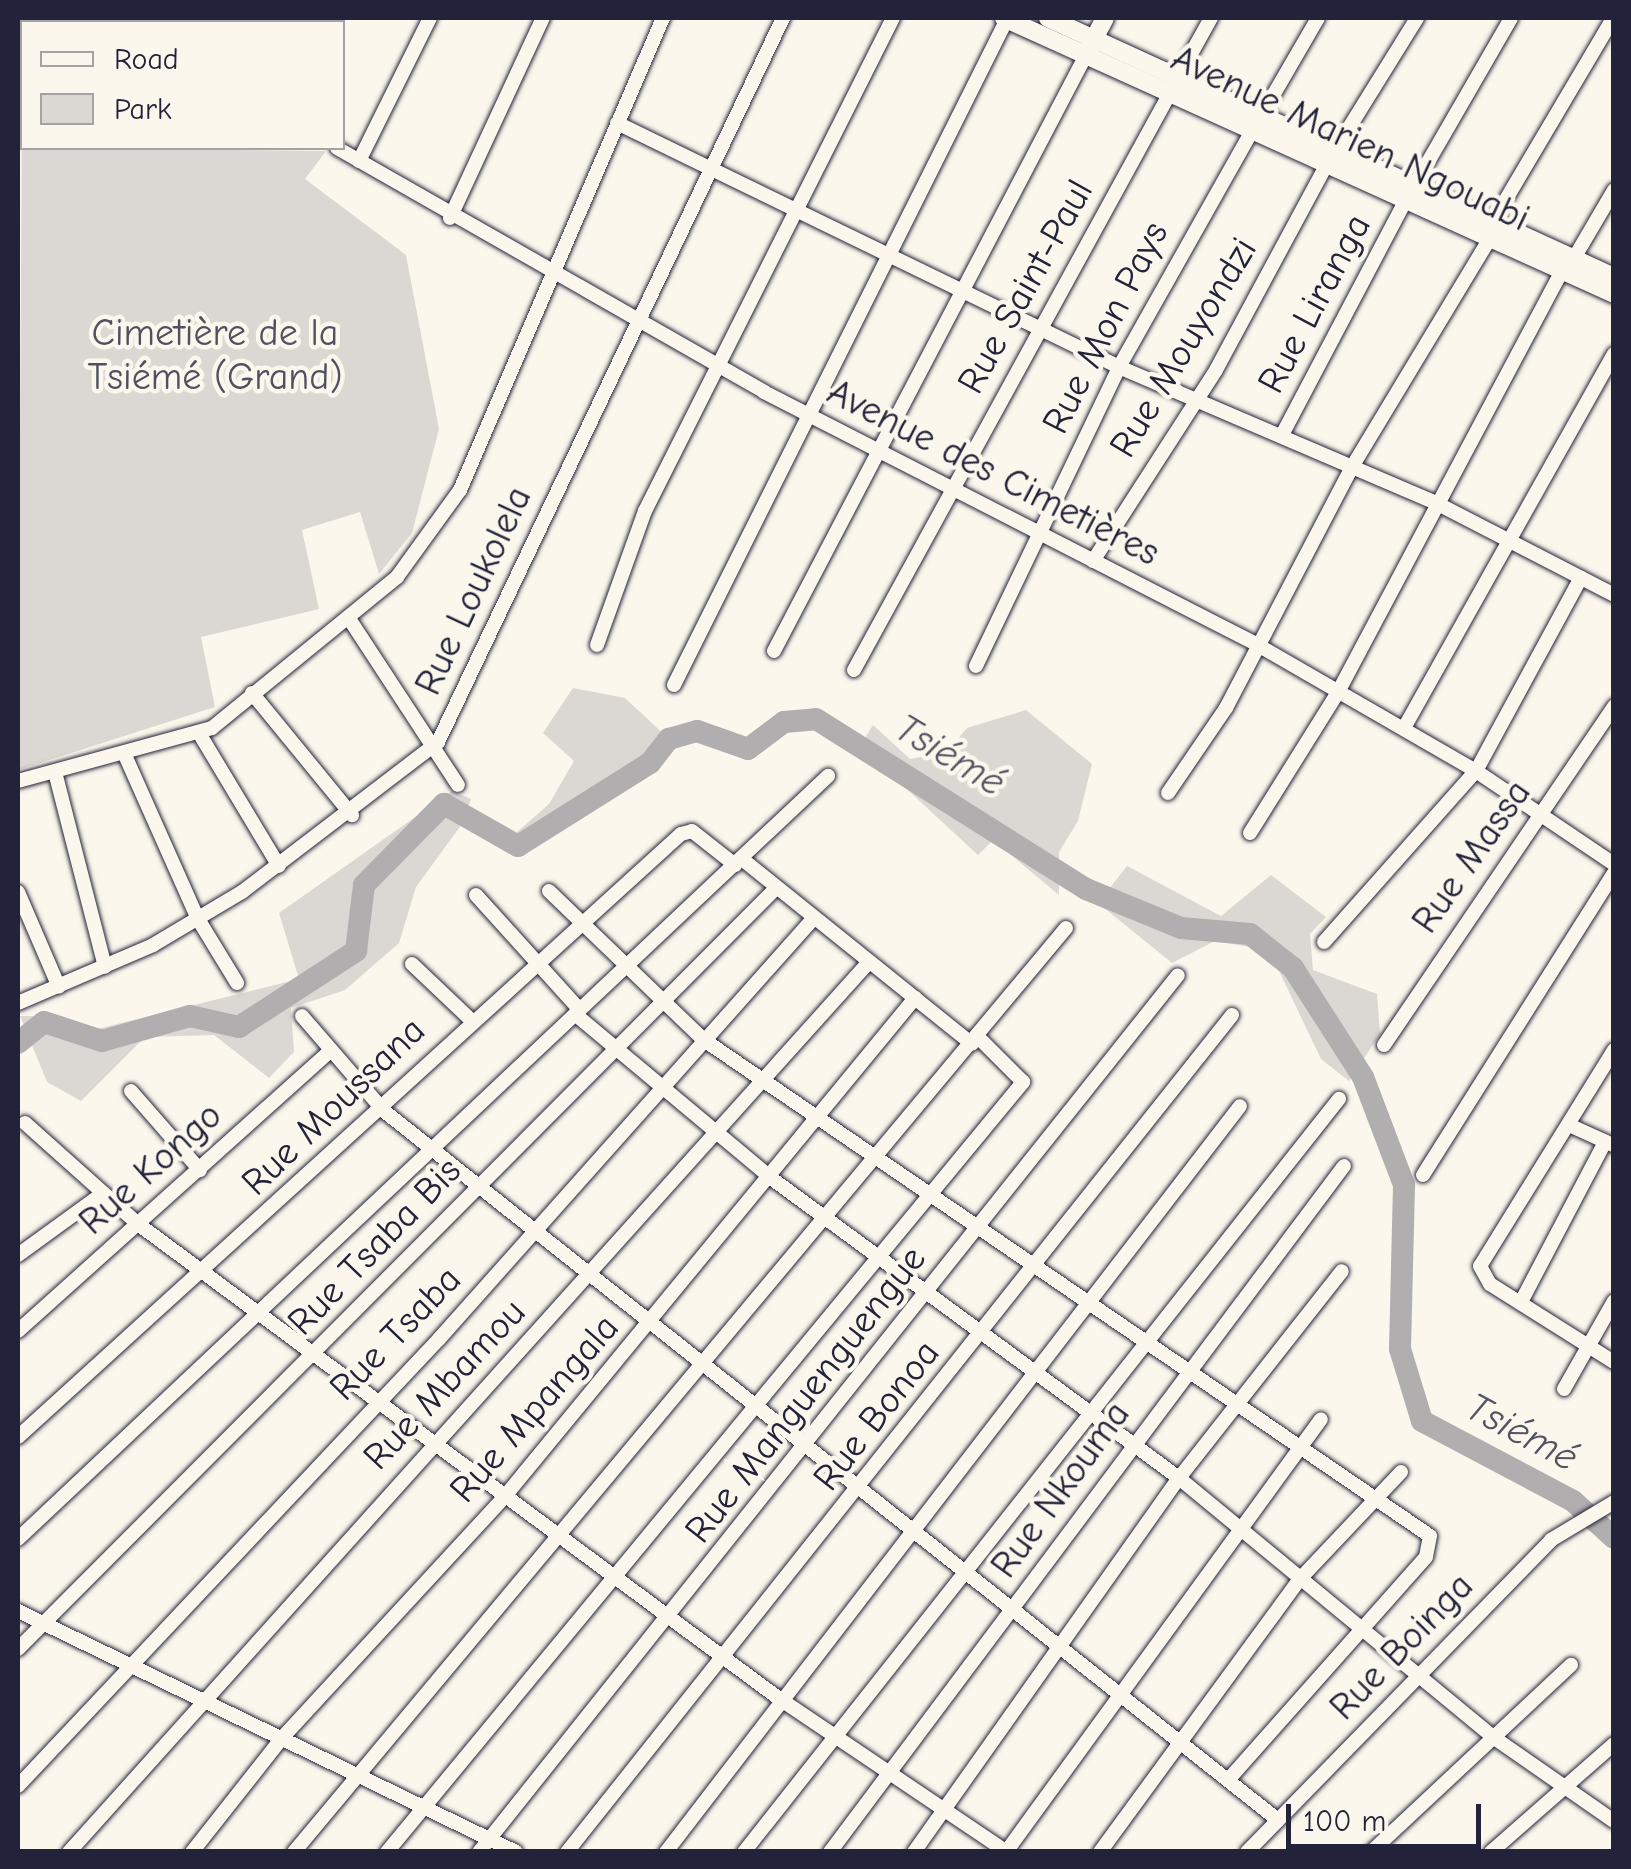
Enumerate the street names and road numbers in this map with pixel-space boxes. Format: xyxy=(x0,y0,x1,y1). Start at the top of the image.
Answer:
street label: Avenue Marien Ngouabi xyxy=(1164,36,1536,242)
street label: Rue Saint-Paul xyxy=(949,172,1103,402)
street label: Rue Liranga xyxy=(1249,207,1381,401)
street label: Rue Mon Pays xyxy=(1033,214,1179,442)
street label: Rue Mouyondzi xyxy=(1101,230,1267,466)
street label: Avenue des Cimetières xyxy=(819,370,1167,576)
street label: Rue Loukolela xyxy=(406,480,542,702)
street label: Rue Massa xyxy=(1403,772,1541,942)
street label: Rue Moussana xyxy=(233,1008,435,1206)
street label: Rue Kongo xyxy=(70,1093,232,1245)
street label: Rue Tsaba Bis xyxy=(279,1149,471,1345)
street label: Rue Manguenguengue xyxy=(676,1238,936,1552)
street label: Rue Tsaba xyxy=(321,1257,471,1411)
street label: Rue Mbamou xyxy=(354,1290,536,1480)
street label: Rue Mpangala xyxy=(441,1306,629,1512)
street label: Rue Bonoa xyxy=(804,1332,950,1500)
street label: Rue Nkouma xyxy=(982,1393,1140,1587)
street label: Rue Boinga xyxy=(1321,1564,1483,1730)

